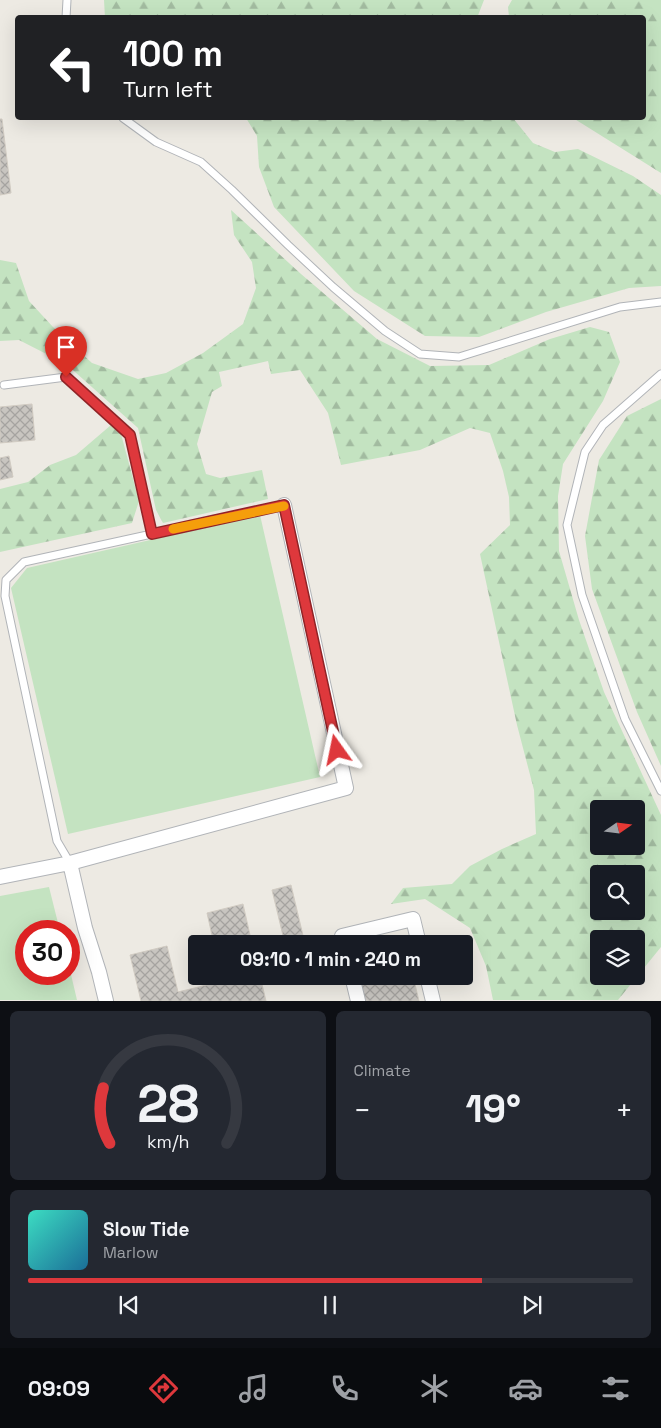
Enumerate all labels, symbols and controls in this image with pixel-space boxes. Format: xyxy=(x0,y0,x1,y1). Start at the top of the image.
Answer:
text: 100 m xyxy=(123,32,223,76)
icon: left xyxy=(40,35,105,100)
text: Turn left xyxy=(123,75,213,103)
pin xyxy=(45,326,87,377)
icon: arrive xyxy=(52,333,80,361)
position arrow xyxy=(310,723,362,775)
north arrow xyxy=(590,800,645,855)
map controls xyxy=(590,800,645,985)
button: search xyxy=(590,865,645,920)
speed limit sign: 30 xyxy=(15,920,80,985)
button: layers xyxy=(590,930,645,985)
text: 09:10 · 1 min · 240 m xyxy=(240,947,421,972)
text: Climate xyxy=(354,1060,411,1081)
text: 28 xyxy=(137,1071,199,1137)
text: 19° xyxy=(465,1085,521,1133)
text: − xyxy=(354,1092,371,1128)
text: + xyxy=(616,1092,633,1128)
text: km/h xyxy=(146,1130,189,1153)
text: Slow Tide xyxy=(103,1217,189,1242)
text: Marlow xyxy=(103,1242,159,1263)
icon: previous xyxy=(115,1291,143,1319)
icon: pause xyxy=(316,1291,344,1319)
icon: next xyxy=(518,1291,546,1319)
icon: directions xyxy=(146,1371,181,1406)
icon: music xyxy=(236,1371,271,1406)
icon: phone xyxy=(327,1371,362,1406)
icon: climate xyxy=(417,1371,452,1406)
icon: car xyxy=(508,1371,543,1406)
icon: filters xyxy=(598,1371,633,1406)
text: 09:09 xyxy=(28,1374,90,1402)

